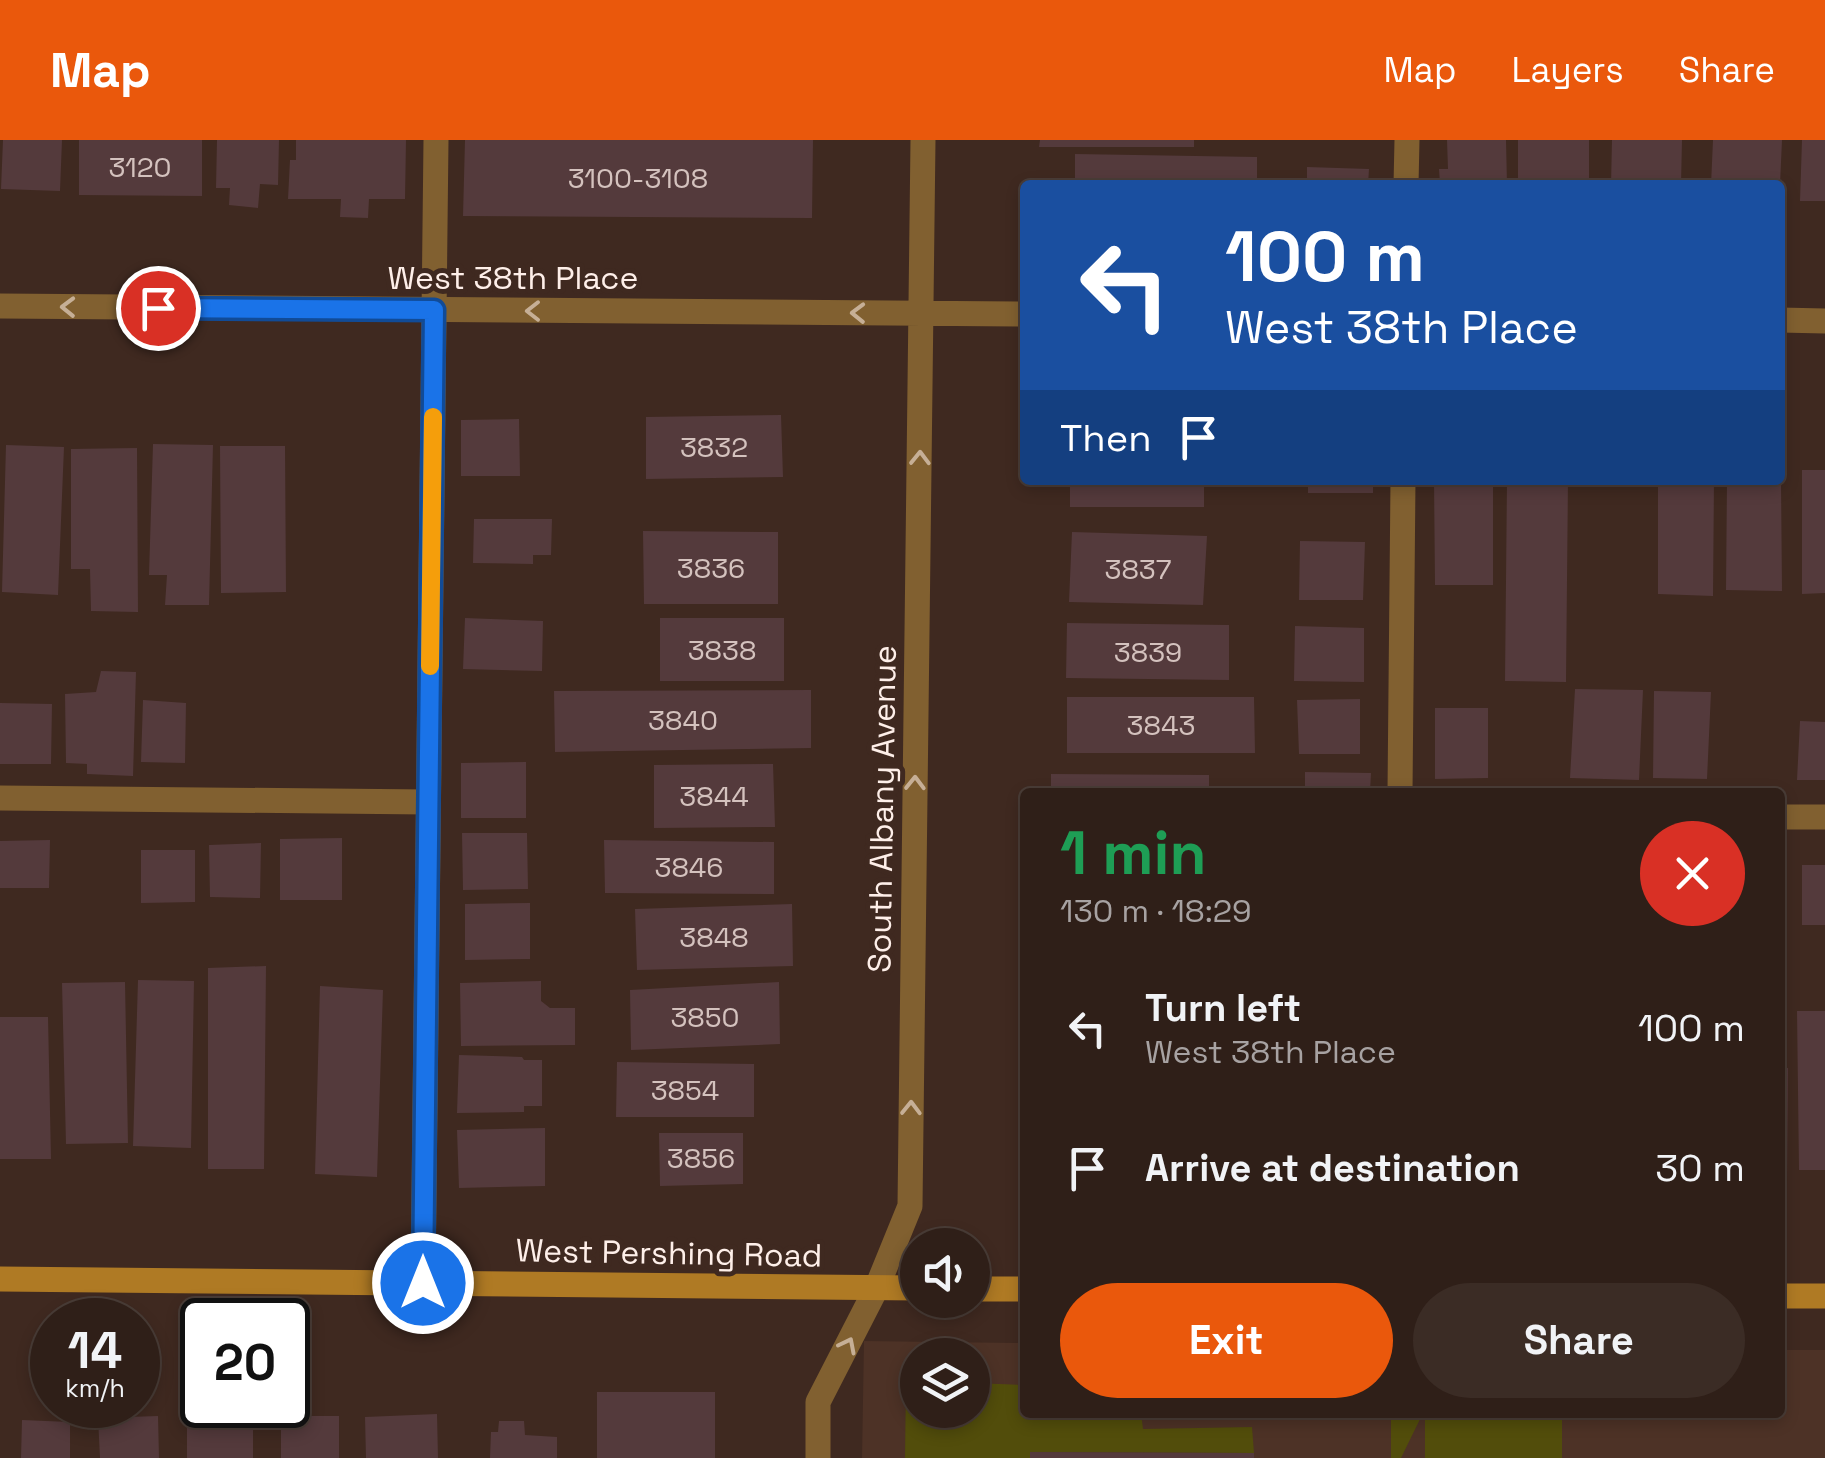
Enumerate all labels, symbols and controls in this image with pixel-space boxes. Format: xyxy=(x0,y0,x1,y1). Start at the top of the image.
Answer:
text: Map xyxy=(50,40,151,101)
text: Map xyxy=(1383,48,1456,92)
text: Layers xyxy=(1511,48,1624,92)
text: Share xyxy=(1679,48,1775,92)
house number: 3120 xyxy=(108,149,172,185)
house number: 3100-3108 xyxy=(568,160,708,196)
text: 100 m xyxy=(1225,212,1425,301)
icon: left xyxy=(1060,220,1190,350)
street label: West 38th Place xyxy=(388,258,638,298)
pin xyxy=(116,266,201,351)
icon: arrive xyxy=(131,281,186,336)
one-way arrow xyxy=(59,296,75,317)
text: West 38th Place xyxy=(1225,299,1578,356)
one-way arrow xyxy=(524,300,540,322)
one-way arrow xyxy=(849,303,865,324)
icon: arrive xyxy=(1171,410,1226,465)
text: Then xyxy=(1060,414,1151,462)
house number: 3832 xyxy=(680,429,748,465)
one-way arrow xyxy=(909,450,930,466)
house number: 3836 xyxy=(677,550,745,586)
house number: 3837 xyxy=(1104,551,1172,587)
house number: 3838 xyxy=(688,632,756,668)
house number: 3839 xyxy=(1114,634,1182,670)
street label: South Albany Avenue xyxy=(859,645,905,973)
house number: 3840 xyxy=(648,702,718,738)
house number: 3843 xyxy=(1127,707,1195,743)
one-way arrow xyxy=(905,775,926,791)
house number: 3844 xyxy=(679,778,749,814)
text: 1 min xyxy=(1060,815,1207,892)
button: close xyxy=(1640,821,1745,926)
house number: 3846 xyxy=(655,849,724,885)
text: 130 m · 18:29 xyxy=(1060,891,1252,931)
house number: 3848 xyxy=(679,919,749,955)
text: Turn left xyxy=(1145,984,1301,1032)
house number: 3850 xyxy=(670,999,740,1035)
icon: left xyxy=(1060,1001,1115,1056)
text: 100 m xyxy=(1638,1004,1745,1052)
text: West 38th Place xyxy=(1145,1032,1396,1072)
house number: 3854 xyxy=(651,1072,719,1108)
one-way arrow xyxy=(900,1100,922,1116)
house number: 3856 xyxy=(667,1140,735,1176)
icon: arrive xyxy=(1060,1141,1115,1196)
text: Arrive at destination xyxy=(1145,1144,1520,1192)
text: 30 m xyxy=(1655,1144,1745,1192)
map controls xyxy=(900,1228,990,1428)
button: sound xyxy=(900,1228,990,1318)
street label: West Pershing Road xyxy=(515,1230,823,1276)
position arrow xyxy=(371,1231,475,1335)
button: Exit xyxy=(1060,1283,1393,1398)
button: Share xyxy=(1413,1283,1745,1398)
speed limit sign: 20 xyxy=(180,1298,310,1428)
text: 14 xyxy=(68,1319,122,1383)
one-way arrow xyxy=(836,1337,855,1355)
button: layers xyxy=(900,1338,990,1428)
text: km/h xyxy=(65,1372,125,1404)

